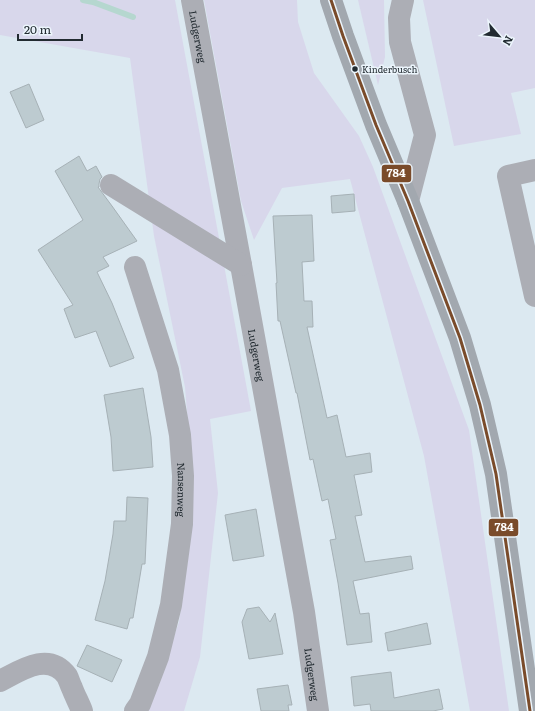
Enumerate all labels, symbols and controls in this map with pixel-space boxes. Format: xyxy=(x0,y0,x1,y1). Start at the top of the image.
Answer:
street label: Ludgerweg xyxy=(187,9,211,64)
scale bar xyxy=(18,16,82,42)
north arrow xyxy=(479,16,519,56)
text: 20 m xyxy=(24,20,51,38)
text: N xyxy=(499,33,518,49)
place label: Kinderbusch xyxy=(362,62,417,76)
marker: Kinderbusch xyxy=(350,64,360,74)
line badge: 784 xyxy=(381,164,412,183)
text: 784 xyxy=(386,164,406,180)
street label: Ludgerweg xyxy=(245,328,270,383)
street label: Nansenweg xyxy=(175,462,191,518)
line badge: 784 xyxy=(488,518,519,537)
text: 784 xyxy=(494,518,514,534)
street label: Ludgerweg xyxy=(302,647,324,702)

